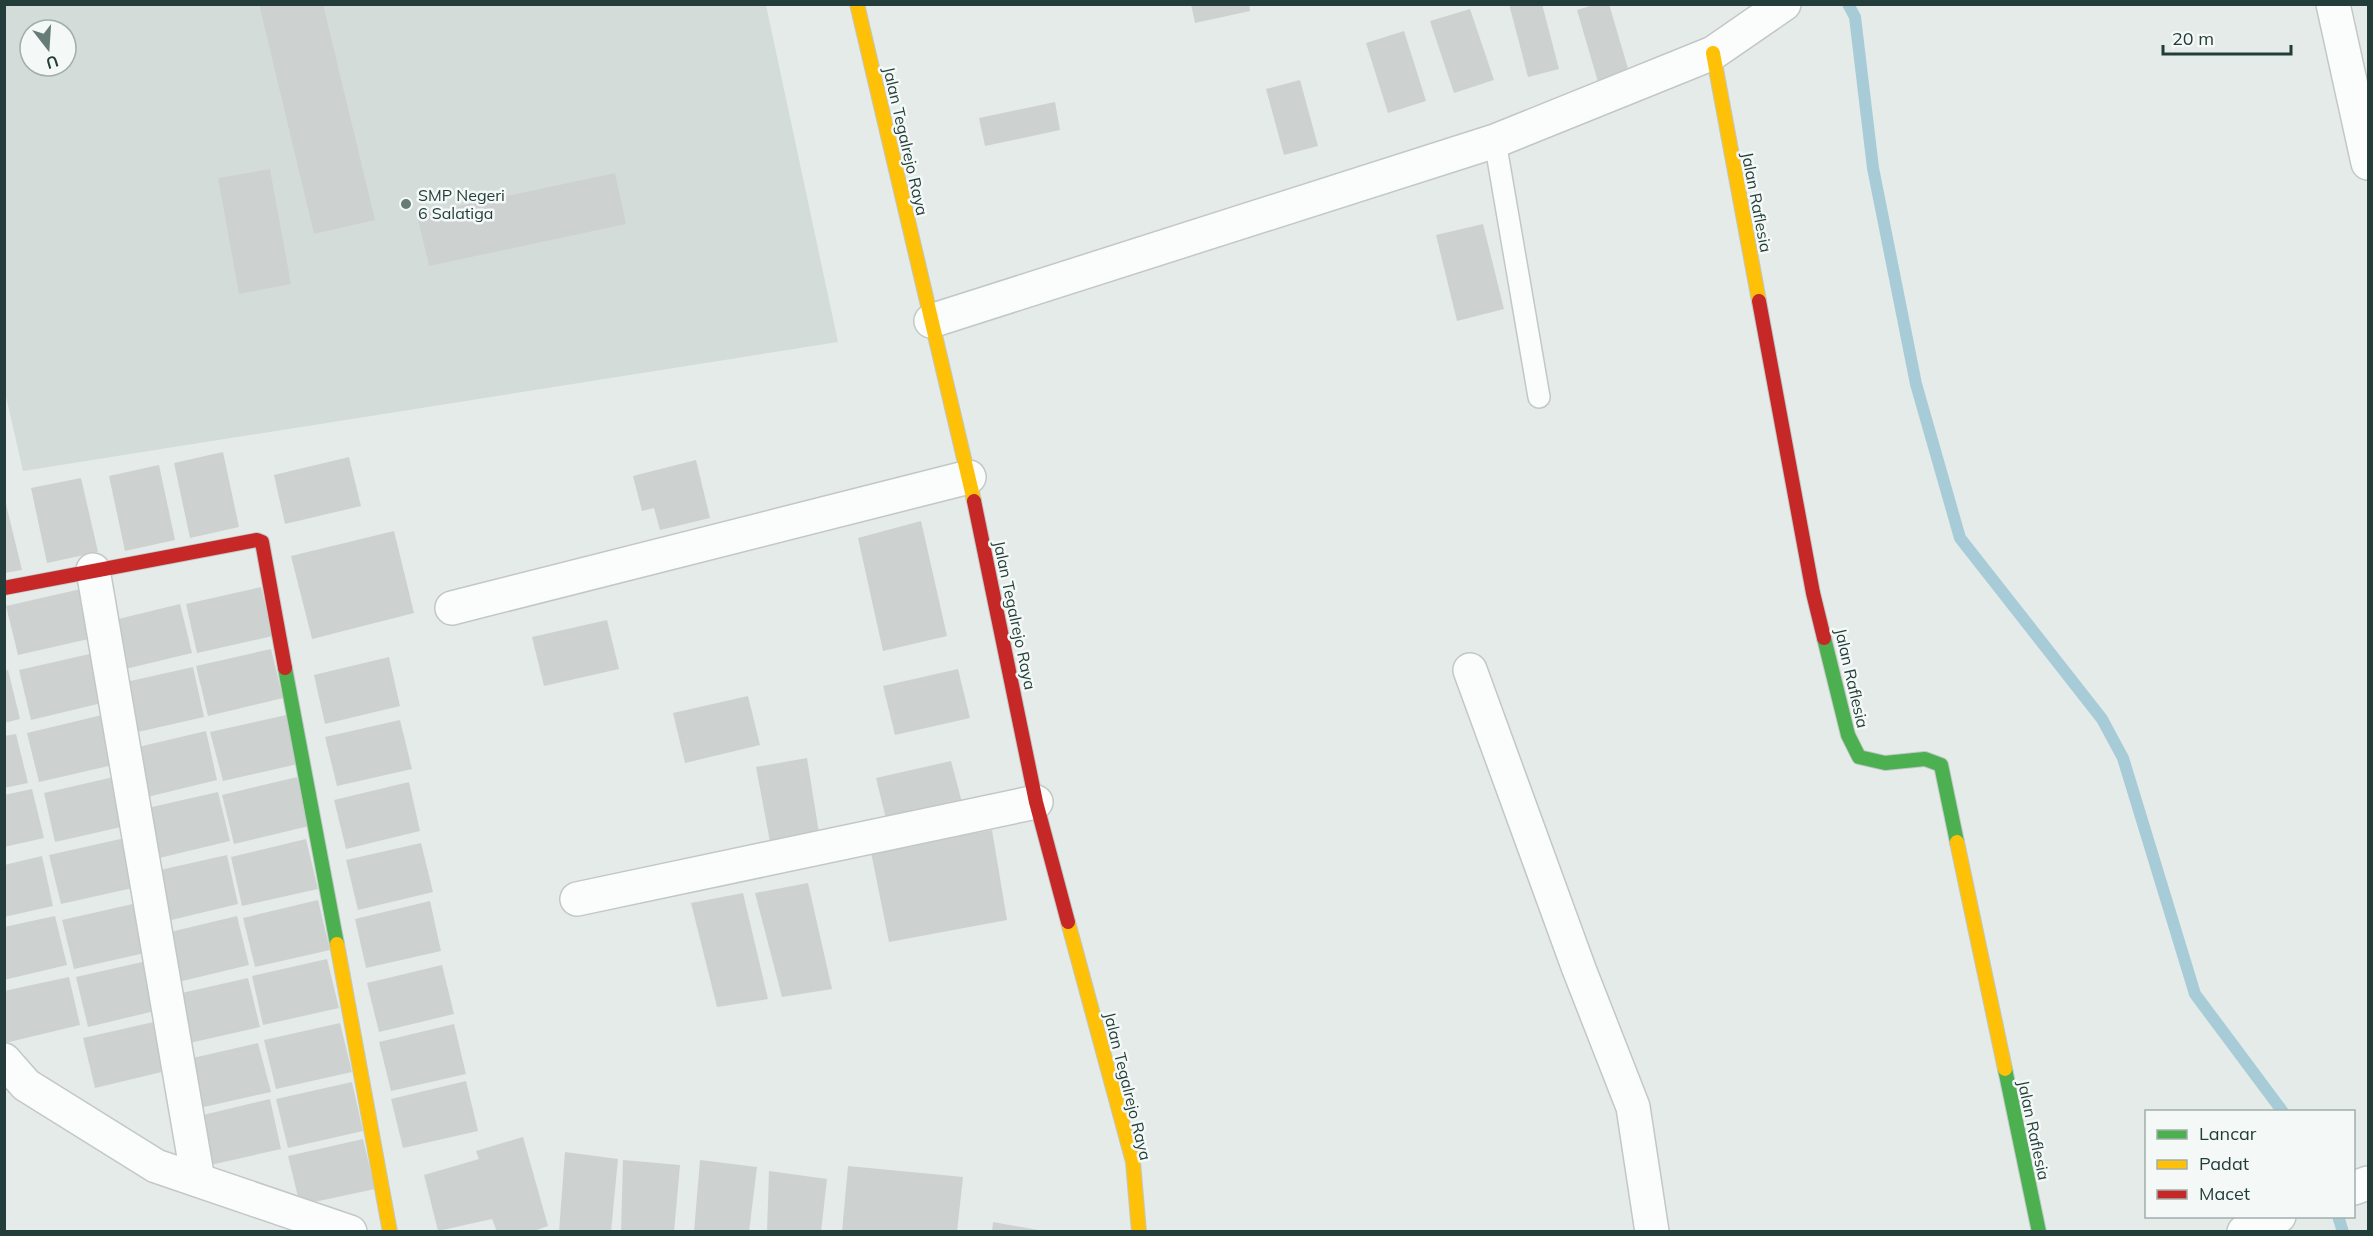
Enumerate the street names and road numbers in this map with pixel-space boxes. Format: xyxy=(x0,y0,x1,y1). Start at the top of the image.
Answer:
street label: Jalan Tegalrejo Raya xyxy=(879,65,933,217)
street label: Jalan Raflesia xyxy=(1737,150,1777,254)
street label: Jalan Tegalrejo Raya xyxy=(989,539,1041,691)
street label: Jalan Raflesia xyxy=(1831,626,1873,730)
street label: Jalan Tegalrejo Raya xyxy=(1100,1010,1156,1162)
street label: Jalan Raflesia xyxy=(2014,1078,2054,1182)

